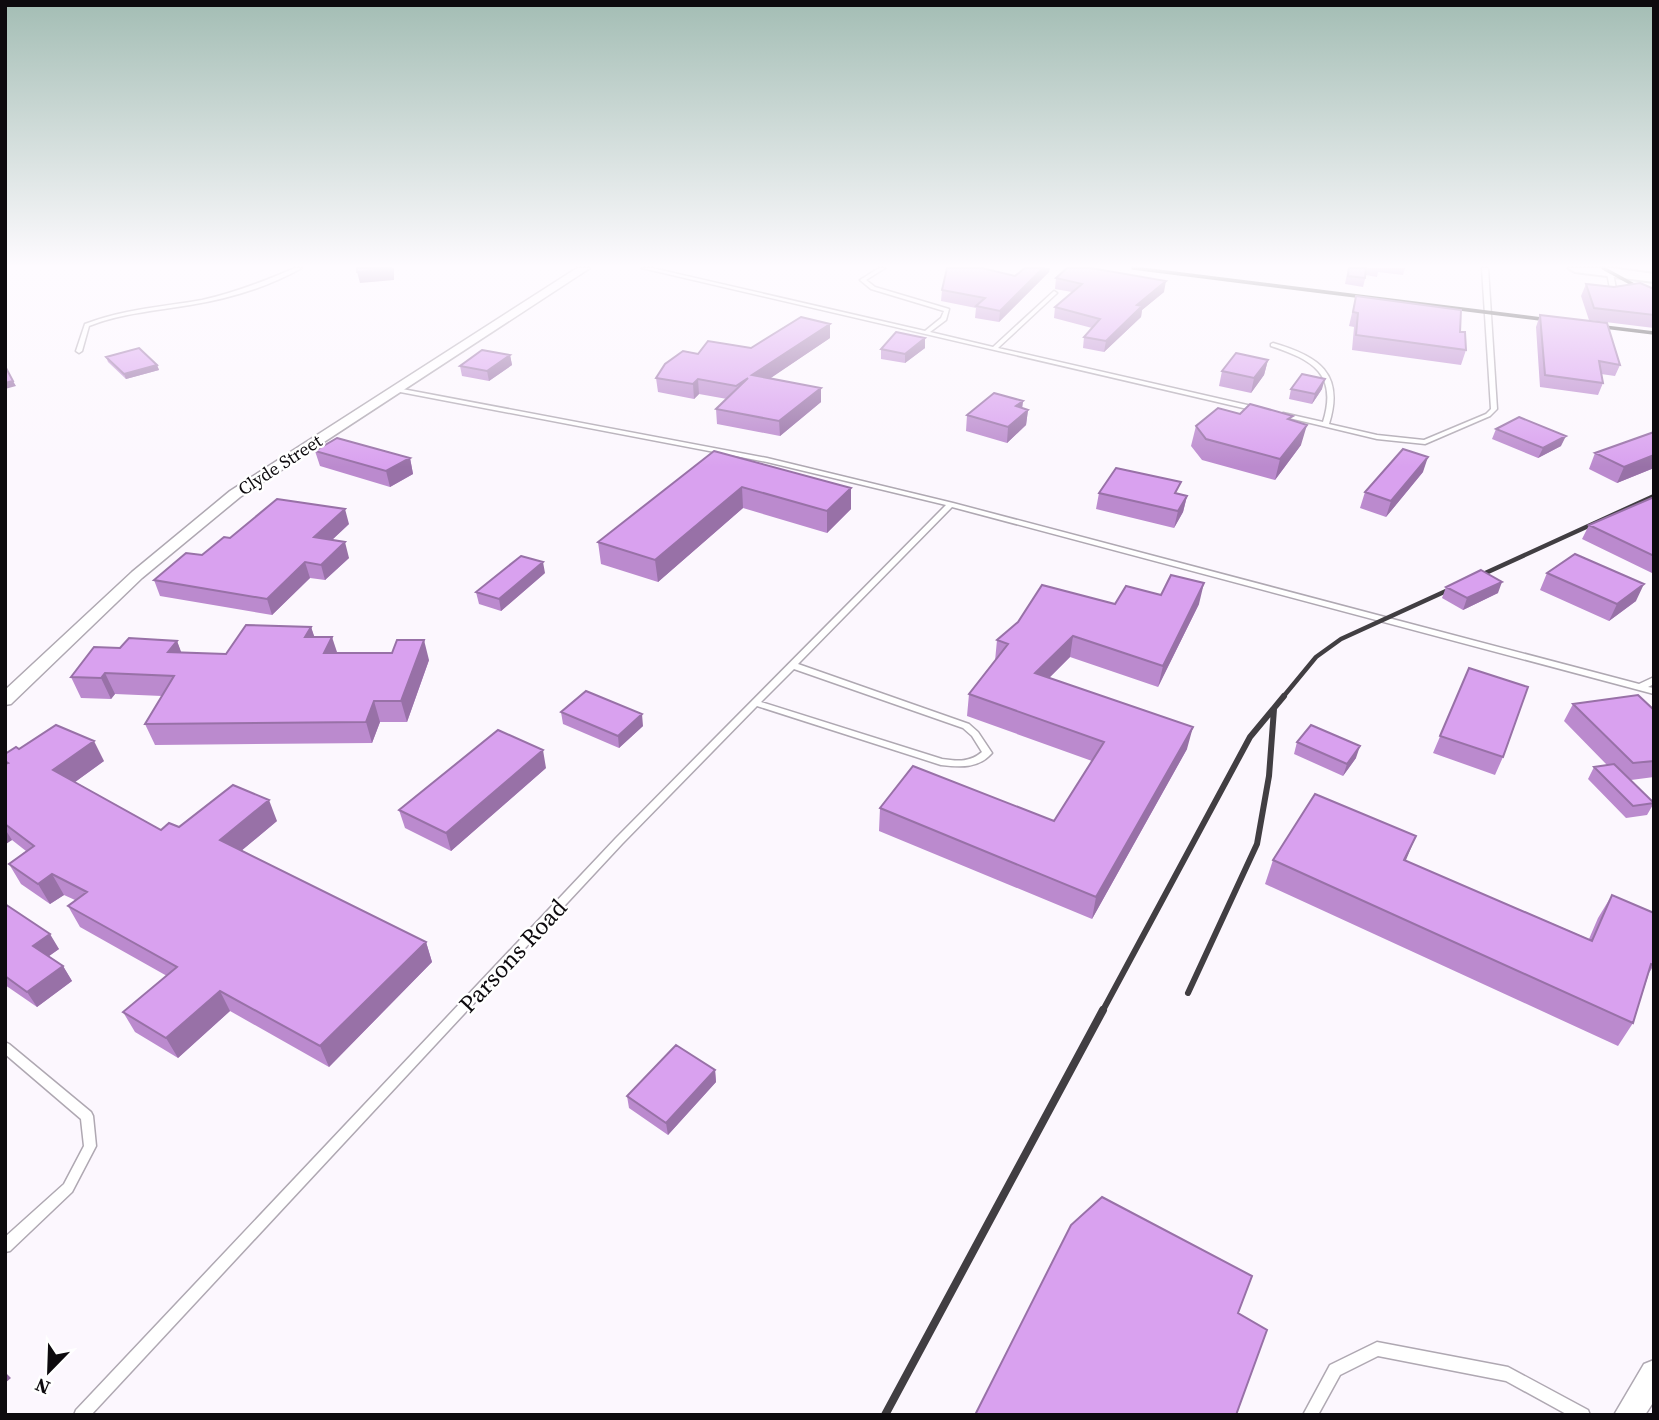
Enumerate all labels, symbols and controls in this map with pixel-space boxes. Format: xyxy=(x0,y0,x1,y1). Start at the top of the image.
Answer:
street label: Clyde Street xyxy=(233,428,327,501)
street label: Parsons Road xyxy=(451,891,574,1020)
north arrow xyxy=(14,1336,84,1406)
text: N xyxy=(31,1372,54,1401)

